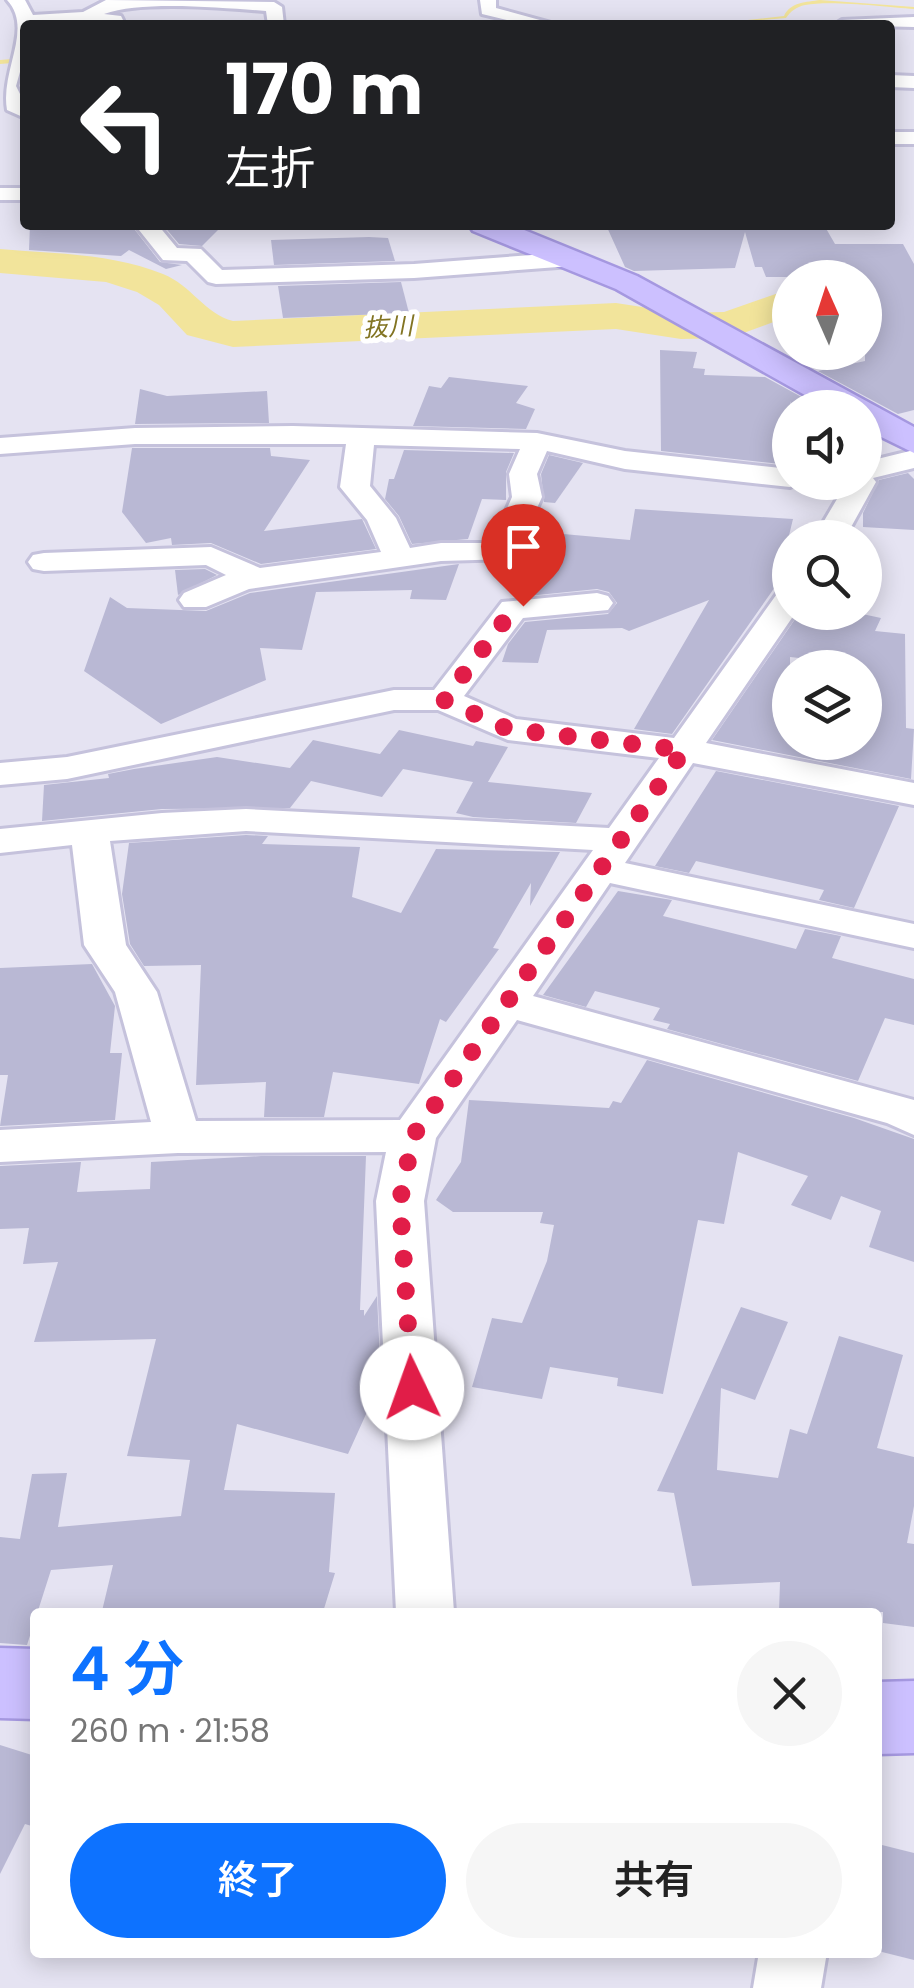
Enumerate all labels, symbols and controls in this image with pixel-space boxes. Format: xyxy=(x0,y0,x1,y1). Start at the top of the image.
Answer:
text: 170 m xyxy=(225,40,423,139)
icon: left xyxy=(60,60,190,190)
text: 左折 xyxy=(225,137,315,200)
north arrow xyxy=(772,260,882,370)
map controls xyxy=(772,260,882,760)
water label: 抜川 xyxy=(362,308,417,346)
button: sound xyxy=(772,390,882,500)
pin xyxy=(481,504,566,607)
icon: arrive xyxy=(496,519,551,574)
button: search xyxy=(772,520,882,630)
button: layers xyxy=(772,650,882,760)
position arrow xyxy=(360,1336,464,1440)
text: 4 分 xyxy=(70,1627,184,1711)
button: close xyxy=(737,1641,842,1746)
text: 260 m · 21:58 xyxy=(70,1708,270,1753)
button: 終了 xyxy=(70,1823,446,1938)
button: 共有 xyxy=(466,1823,842,1938)

